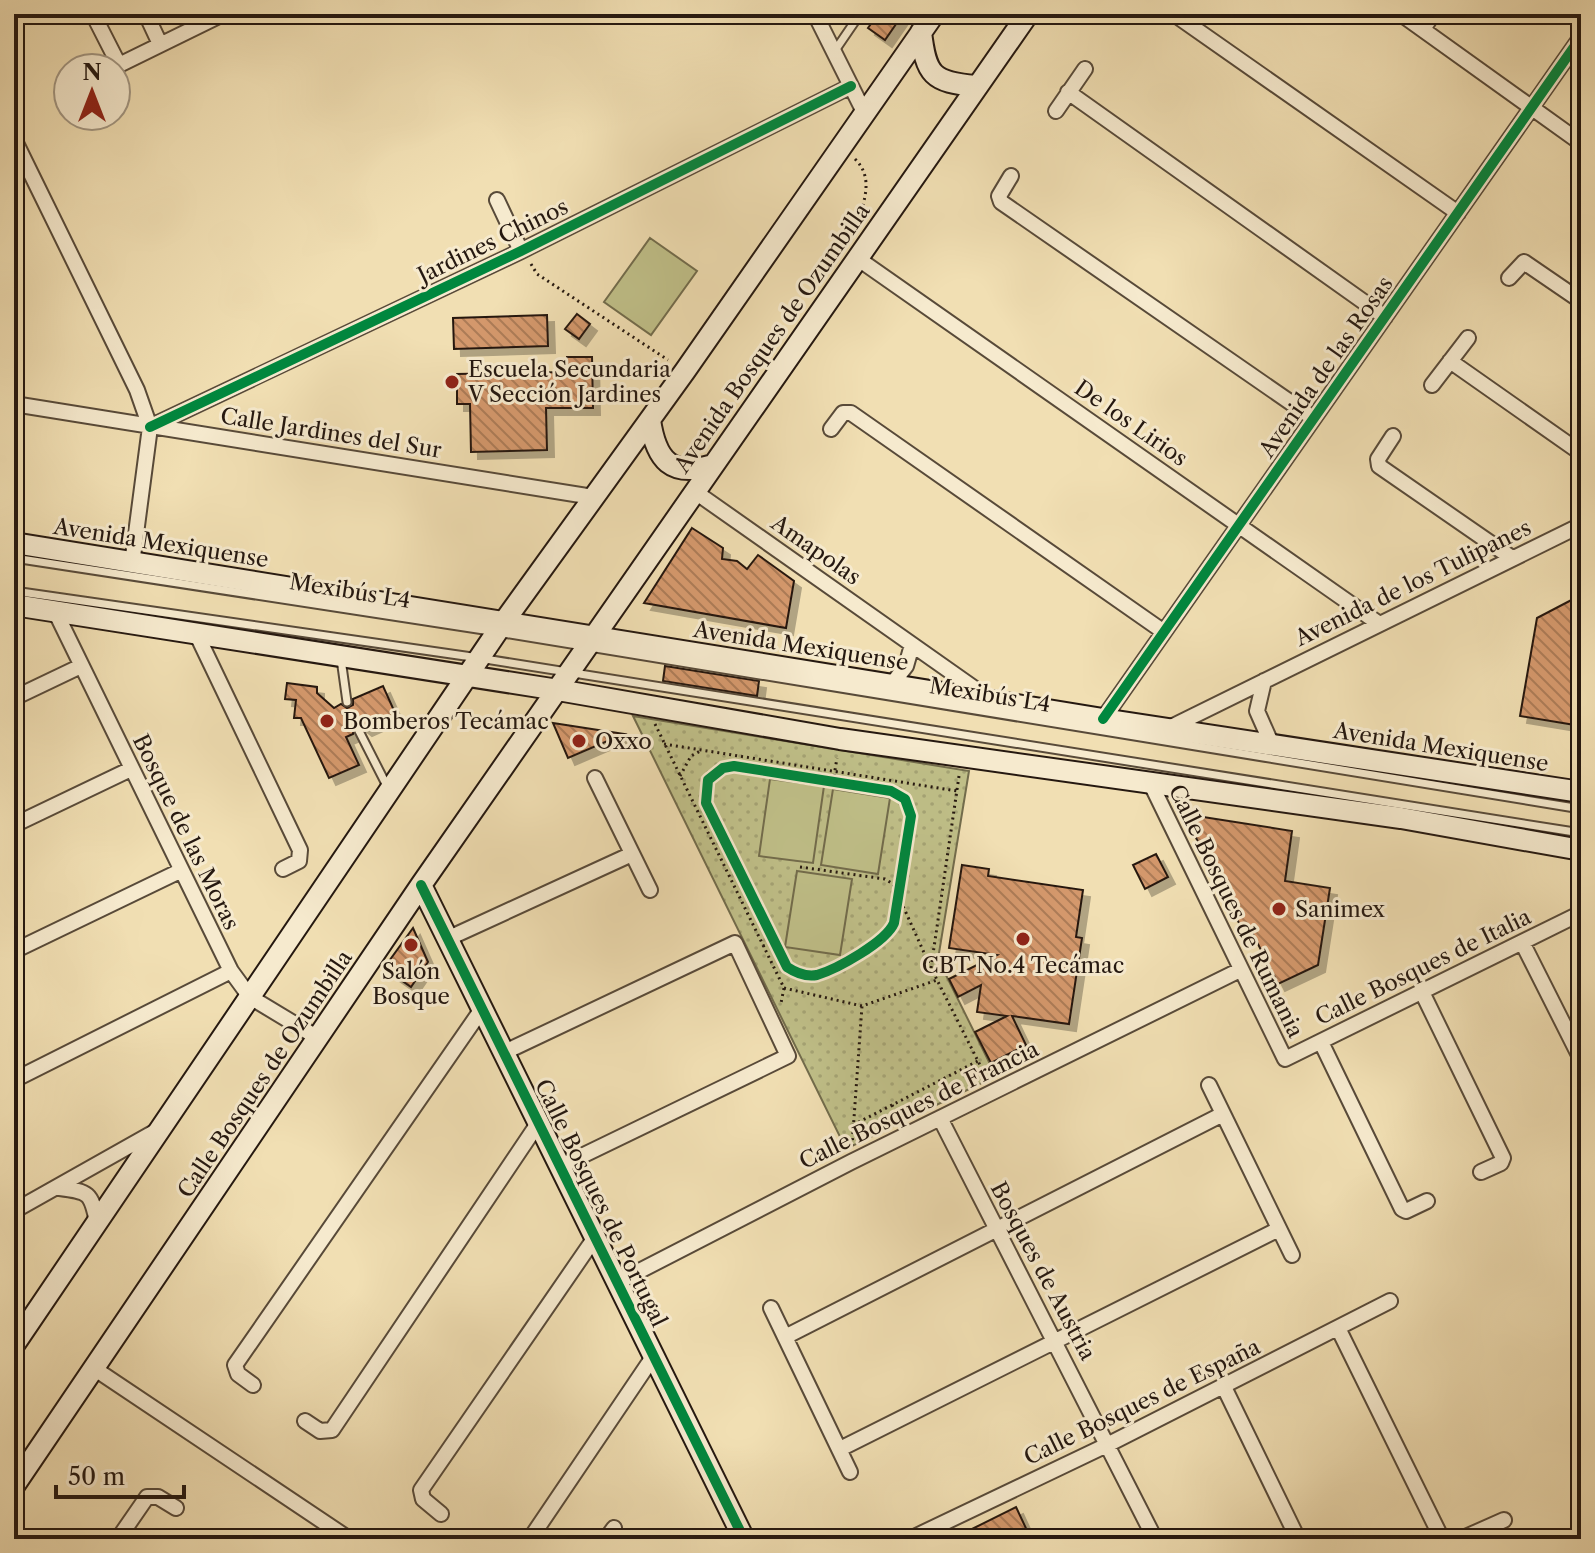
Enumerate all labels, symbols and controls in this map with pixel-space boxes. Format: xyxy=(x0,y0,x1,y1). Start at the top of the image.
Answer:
north arrow xyxy=(52,52,132,132)
text: N xyxy=(82,59,102,86)
street label: Jardines Chinos xyxy=(411,193,573,290)
street label: Avenida Bosques de Ozumbilla xyxy=(668,198,876,479)
street label: Avenida de las Rosas xyxy=(1253,271,1399,464)
place label: Escuela Secundaria V Sección Jardines xyxy=(467,356,671,408)
marker: Escuela Secundaria V Sección Jardines xyxy=(443,373,461,391)
street label: De los Lirios xyxy=(1069,374,1193,472)
street label: Calle Jardines del Sur xyxy=(218,402,444,464)
street label: Amapolas xyxy=(765,509,866,591)
street label: Avenida Mexiquense xyxy=(51,513,270,573)
street label: Avenida de los Tulipanes xyxy=(1290,514,1536,652)
street label: Mexibús L4 xyxy=(288,568,412,614)
street label: Avenida Mexiquense xyxy=(691,616,910,676)
street label: Mexibús L4 xyxy=(928,672,1052,718)
place label: Bomberos Tecámac xyxy=(343,708,549,735)
marker: Bomberos Tecámac xyxy=(318,712,336,730)
street label: Avenida Mexiquense xyxy=(1331,717,1550,777)
place label: Oxxo xyxy=(595,728,652,755)
street label: Bosque de las Moras xyxy=(127,730,245,934)
marker: Oxxo xyxy=(570,732,588,750)
street label: Calle Bosques de Rumania xyxy=(1163,780,1309,1042)
place label: Sanimex xyxy=(1295,896,1385,923)
marker: Sanimex xyxy=(1270,900,1288,918)
street label: Calle Bosques de Italia xyxy=(1311,903,1536,1031)
marker: CBT No.4 Tecámac xyxy=(1014,930,1032,948)
marker: Salón Bosque xyxy=(402,936,420,954)
street label: Calle Bosques de Ozumbilla xyxy=(172,945,358,1203)
place label: CBT No.4 Tecámac xyxy=(922,952,1124,979)
place label: Salón Bosque xyxy=(372,958,450,1010)
street label: Calle Bosques de Francia xyxy=(795,1035,1043,1175)
street label: Calle Bosques de Portugal xyxy=(529,1075,673,1332)
street label: Bosques de Austria xyxy=(985,1177,1102,1365)
street label: Calle Bosques de España xyxy=(1019,1333,1265,1471)
scale bar xyxy=(56,1449,184,1499)
text: 50 m xyxy=(68,1462,125,1491)

